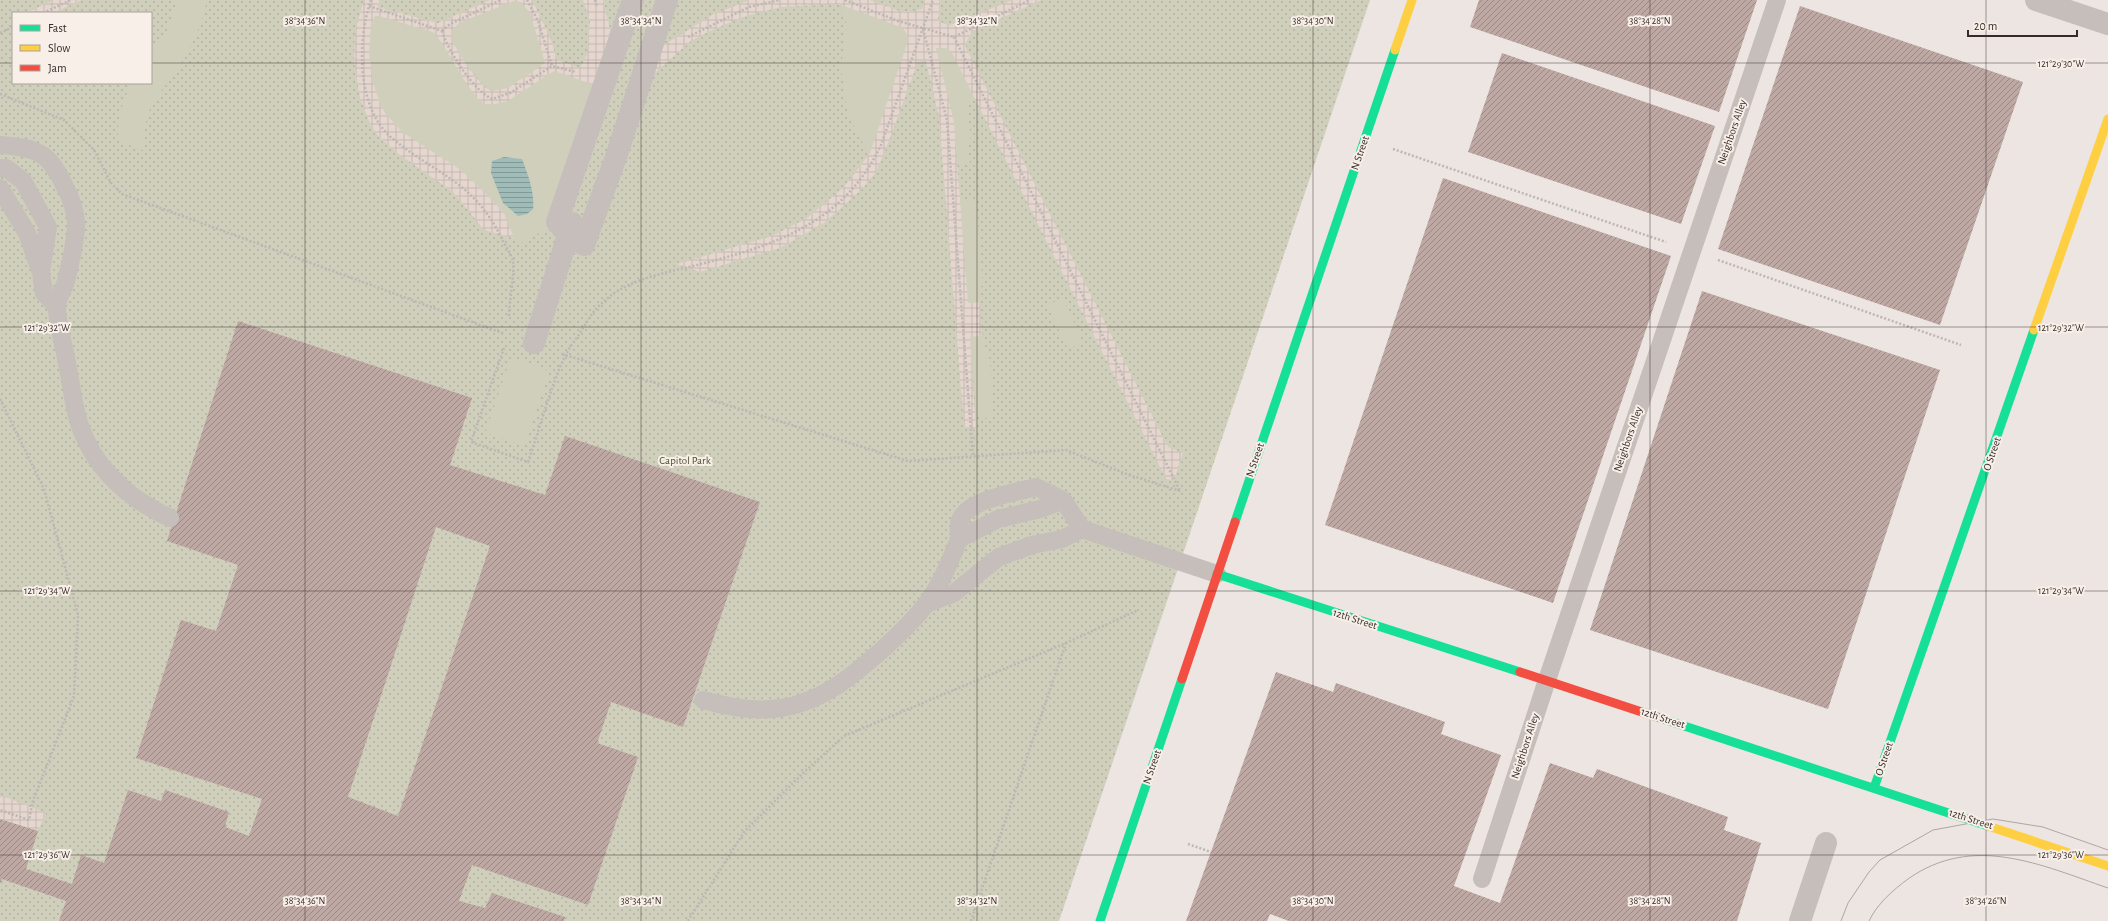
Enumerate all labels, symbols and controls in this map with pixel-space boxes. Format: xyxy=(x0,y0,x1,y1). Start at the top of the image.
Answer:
legend xyxy=(12,12,152,84)
scale bar xyxy=(1968,12,2077,38)
text: 38°34'36"N xyxy=(285,16,325,26)
text: 38°34'34"N xyxy=(621,16,661,26)
text: 38°34'32"N xyxy=(957,16,997,26)
text: 38°34'30"N xyxy=(1292,16,1334,26)
text: 38°34'28"N xyxy=(1629,16,1671,26)
text: 20 m xyxy=(1974,20,1997,32)
text: Fast xyxy=(48,22,67,34)
text: Slow xyxy=(48,42,70,54)
text: 121°29'30"W xyxy=(2038,59,2084,69)
text: Jam xyxy=(48,62,67,74)
street label: Neighbors Alley xyxy=(1716,98,1748,166)
street label: N Street xyxy=(1349,134,1371,171)
text: 121°29'32"W xyxy=(24,323,70,333)
text: 121°29'32"W xyxy=(2038,323,2084,333)
street label: Neighbors Alley xyxy=(1612,405,1644,473)
street label: O Street xyxy=(1981,435,2003,472)
street label: N Street xyxy=(1244,441,1266,478)
park label: Capitol Park xyxy=(659,455,711,466)
text: 121°29'34"W xyxy=(24,586,70,596)
text: 121°29'34"W xyxy=(2038,586,2084,596)
street label: 12th Street xyxy=(1332,607,1379,631)
street label: 12th Street xyxy=(1640,706,1687,730)
street label: Neighbors Alley xyxy=(1509,712,1541,780)
street label: O Street xyxy=(1873,740,1895,777)
street label: N Street xyxy=(1141,748,1163,785)
street label: 12th Street xyxy=(1948,807,1995,831)
text: 121°29'36"W xyxy=(24,850,70,860)
text: 121°29'36"W xyxy=(2038,850,2084,860)
text: 38°34'36"N xyxy=(285,896,325,906)
text: 38°34'34"N xyxy=(621,896,661,906)
text: 38°34'32"N xyxy=(957,896,997,906)
text: 38°34'30"N xyxy=(1292,896,1334,906)
text: 38°34'28"N xyxy=(1629,896,1671,906)
text: 38°34'26"N xyxy=(1965,896,2007,906)

